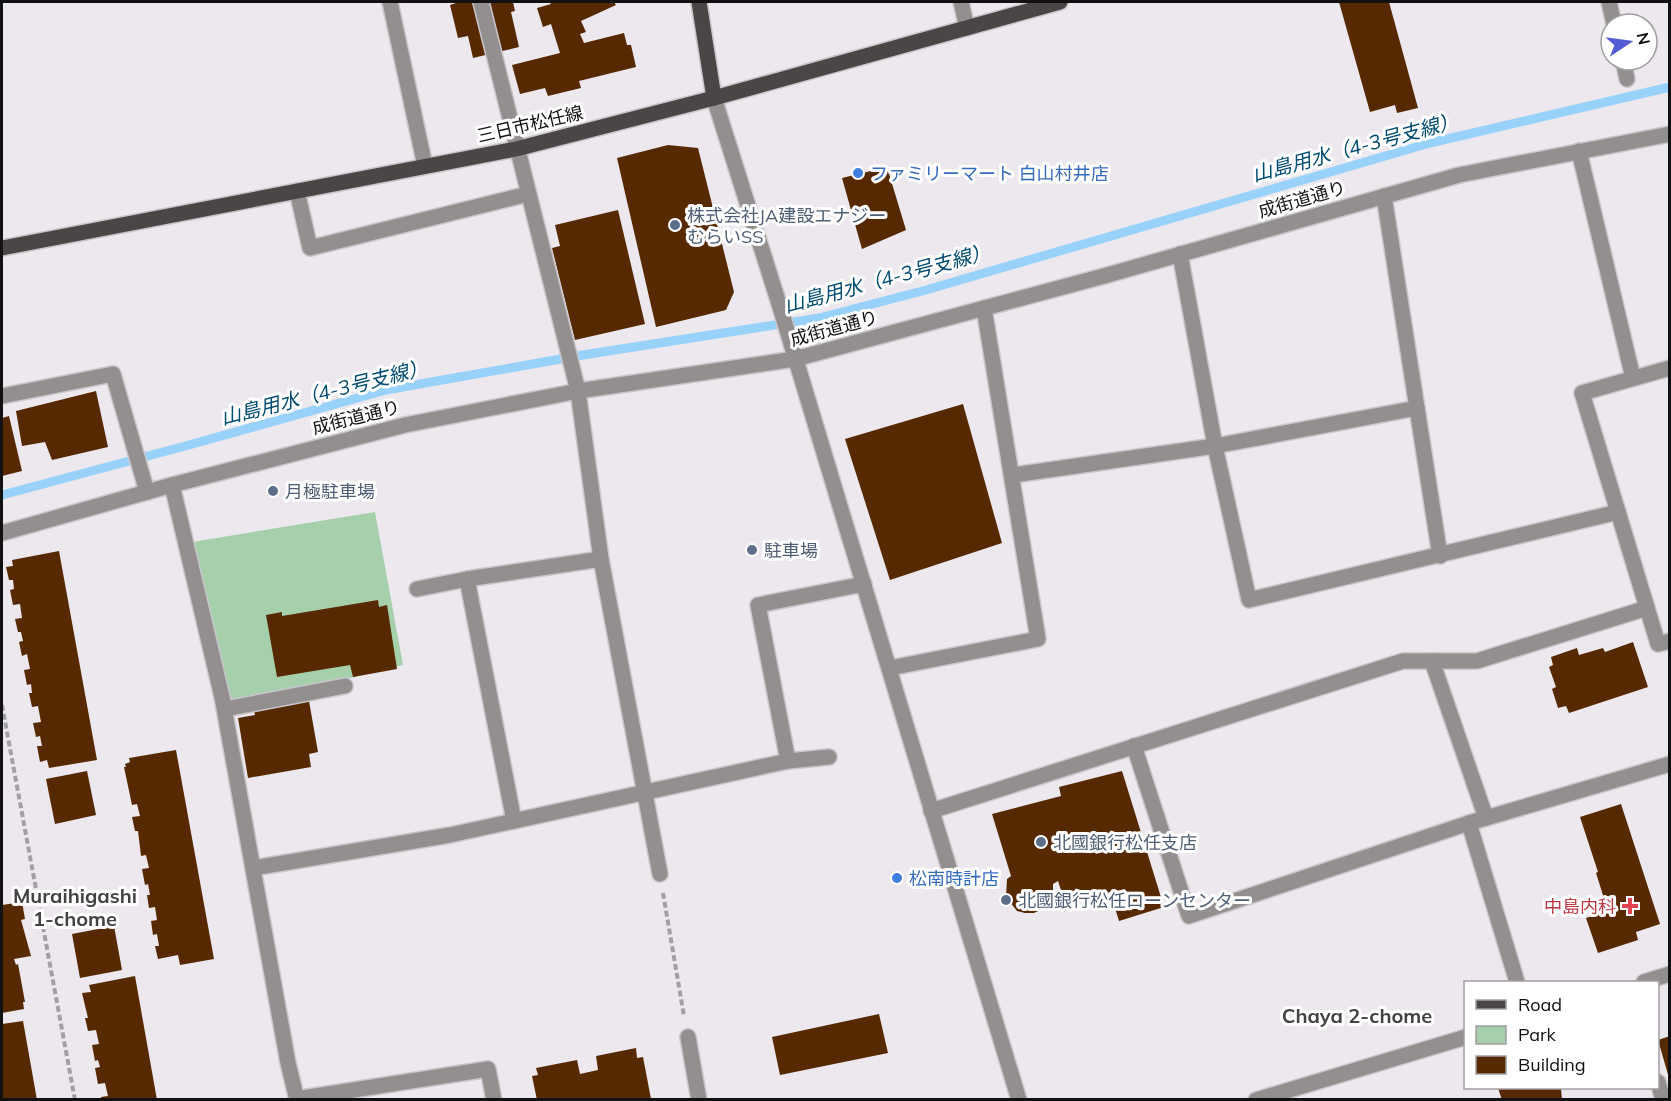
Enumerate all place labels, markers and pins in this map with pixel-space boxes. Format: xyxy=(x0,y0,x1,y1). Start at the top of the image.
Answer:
place label: ファミリーマート 白山村井店 xyxy=(870,162,1109,185)
marker: ファミリーマート 白山村井店 xyxy=(851,166,865,180)
place label: 株式会社JA建設エナジー むらいSS xyxy=(687,204,886,248)
marker: 株式会社JA建設エナジー むらいSS xyxy=(668,218,682,232)
place label: 月極駐車場 xyxy=(285,480,375,503)
marker: 月極駐車場 xyxy=(266,484,280,498)
place label: 駐車場 xyxy=(764,539,818,562)
marker: 駐車場 xyxy=(745,543,759,557)
place label: 北國銀行松任支店 xyxy=(1053,831,1197,854)
marker: 北國銀行松任支店 xyxy=(1034,835,1048,849)
place label: 松南時計店 xyxy=(909,867,999,890)
marker: 松南時計店 xyxy=(890,871,904,885)
place label: 北國銀行松任ローンセンター xyxy=(1018,889,1251,912)
marker: 北國銀行松任ローンセンター xyxy=(999,893,1013,907)
place label: 中島内科 xyxy=(1544,895,1616,918)
marker: 中島内科 xyxy=(1621,897,1639,915)

